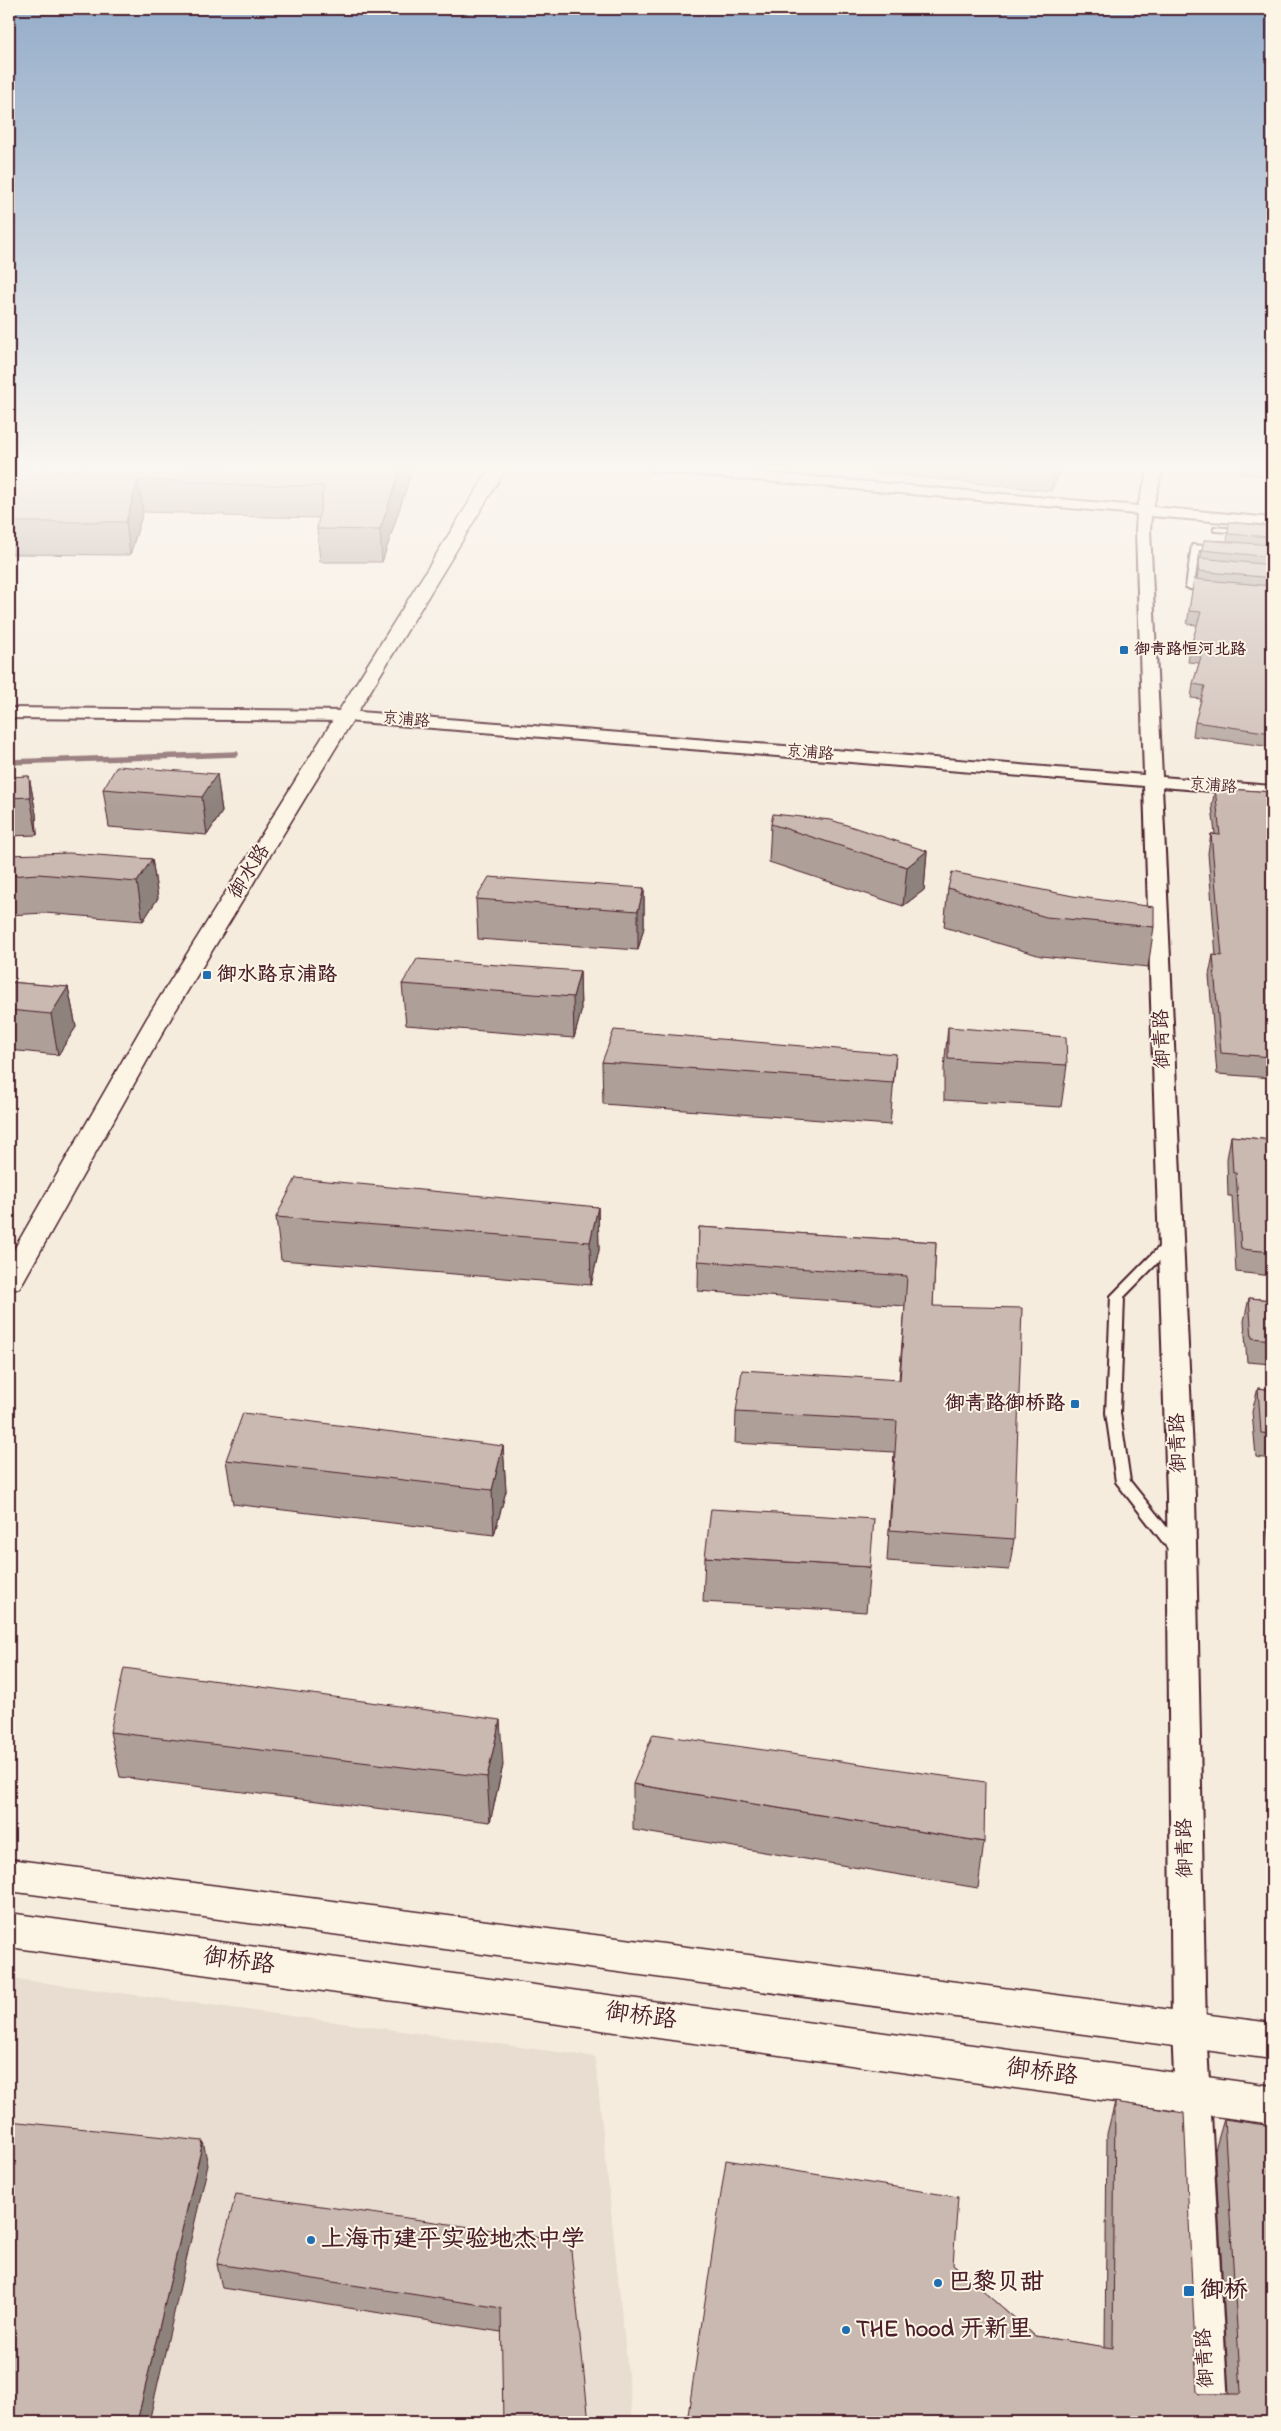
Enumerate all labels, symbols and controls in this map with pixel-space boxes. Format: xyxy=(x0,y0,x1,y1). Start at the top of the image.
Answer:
place label: 御青路恒河北路 xyxy=(1134,638,1246,662)
marker: 御青路恒河北路 xyxy=(1118,644,1130,656)
street label: 京浦路 xyxy=(381,706,431,734)
street label: 京浦路 xyxy=(785,739,835,767)
street label: 京浦路 xyxy=(1188,772,1238,800)
street label: 御水路 xyxy=(222,838,279,905)
place label: 御水路京浦路 xyxy=(217,961,337,990)
marker: 御水路京浦路 xyxy=(201,969,213,981)
street label: 御青路 xyxy=(1147,1008,1179,1069)
place label: 御青路御桥路 xyxy=(945,1390,1065,1419)
marker: 御青路御桥路 xyxy=(1069,1398,1081,1410)
street label: 御青路 xyxy=(1163,1412,1195,1473)
street label: 御青路 xyxy=(1171,1817,1201,1878)
street label: 御桥路 xyxy=(201,1940,277,1984)
street label: 御桥路 xyxy=(603,1995,679,2039)
street label: 御桥路 xyxy=(1004,2051,1080,2095)
place label: 上海市建平实验地杰中学 xyxy=(321,2223,585,2258)
marker: 上海市建平实验地杰中学 xyxy=(305,2234,317,2246)
place label: 巴黎贝甜 xyxy=(948,2266,1044,2301)
place label: 御桥 xyxy=(1200,2274,1248,2309)
marker: 巴黎贝甜 xyxy=(932,2277,944,2289)
marker: 御桥 xyxy=(1182,2284,1196,2298)
place label: THE hood 开新里 xyxy=(856,2313,1032,2348)
marker: THE hood 开新里 xyxy=(840,2324,852,2336)
street label: 御青路 xyxy=(1190,2326,1222,2389)

